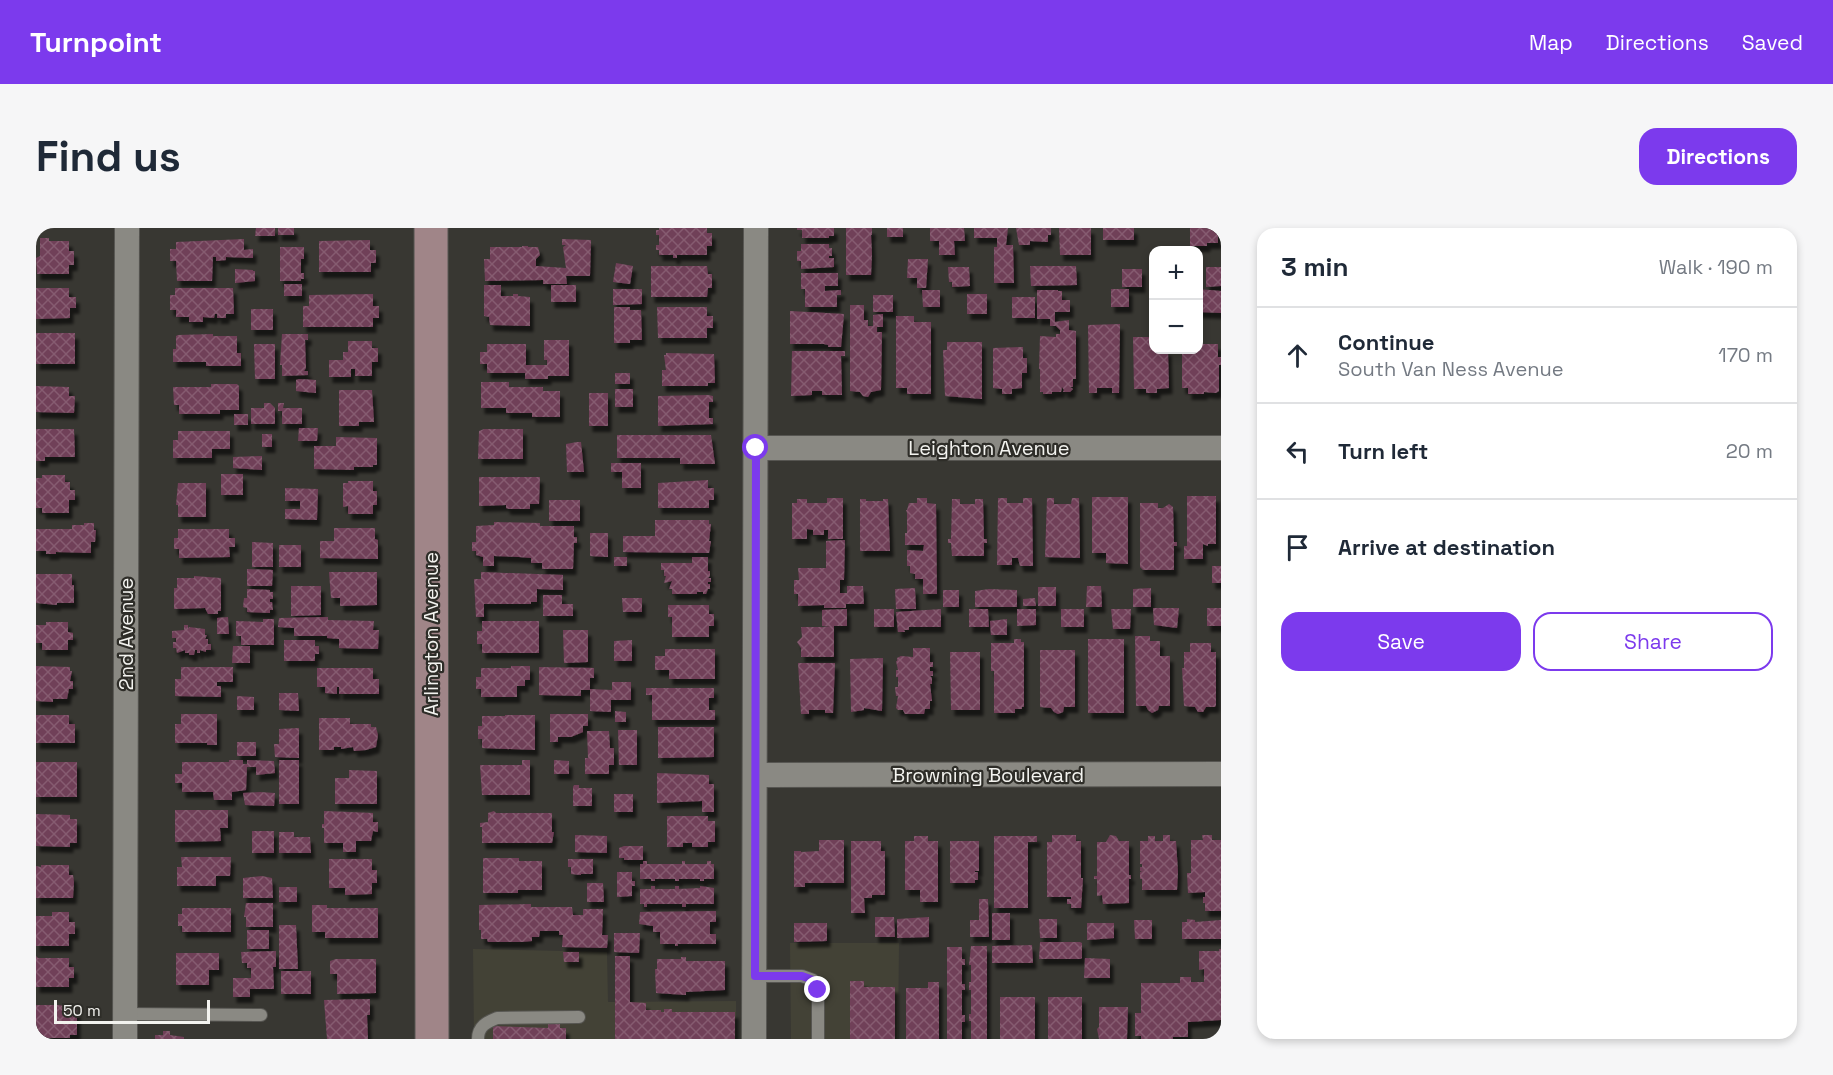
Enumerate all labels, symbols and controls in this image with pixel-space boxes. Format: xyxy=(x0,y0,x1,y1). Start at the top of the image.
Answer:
text: Turnpoint xyxy=(30,24,162,60)
text: Map xyxy=(1529,29,1573,56)
text: Directions xyxy=(1606,29,1709,56)
text: Saved xyxy=(1742,29,1803,56)
button: Directions xyxy=(1639,128,1797,185)
text: Find us xyxy=(36,130,181,183)
map controls xyxy=(1149,246,1203,354)
button: + xyxy=(1149,246,1203,300)
text: 3 min xyxy=(1281,250,1349,284)
text: Walk · 190 m xyxy=(1659,254,1773,280)
button: − xyxy=(1149,300,1203,354)
text: Continue xyxy=(1338,328,1434,356)
icon: ahead xyxy=(1281,339,1314,372)
text: 170 m xyxy=(1718,342,1773,368)
text: South Van Ness Avenue xyxy=(1338,356,1563,382)
route start xyxy=(742,434,768,460)
street label: Leighton Avenue xyxy=(908,435,1070,461)
icon: left xyxy=(1281,435,1314,468)
text: Turn left xyxy=(1338,437,1428,465)
text: 20 m xyxy=(1726,438,1773,464)
icon: arrive xyxy=(1281,531,1314,564)
text: Arrive at destination xyxy=(1338,533,1555,561)
street label: Arlington Avenue xyxy=(418,552,444,716)
street label: 2nd Avenue xyxy=(113,578,139,690)
button: Save xyxy=(1281,612,1521,671)
button: Share xyxy=(1533,612,1773,671)
street label: Browning Boulevard xyxy=(892,762,1084,788)
route end xyxy=(804,976,830,1002)
scale bar xyxy=(54,997,210,1024)
text: 50 m xyxy=(63,1000,101,1021)

